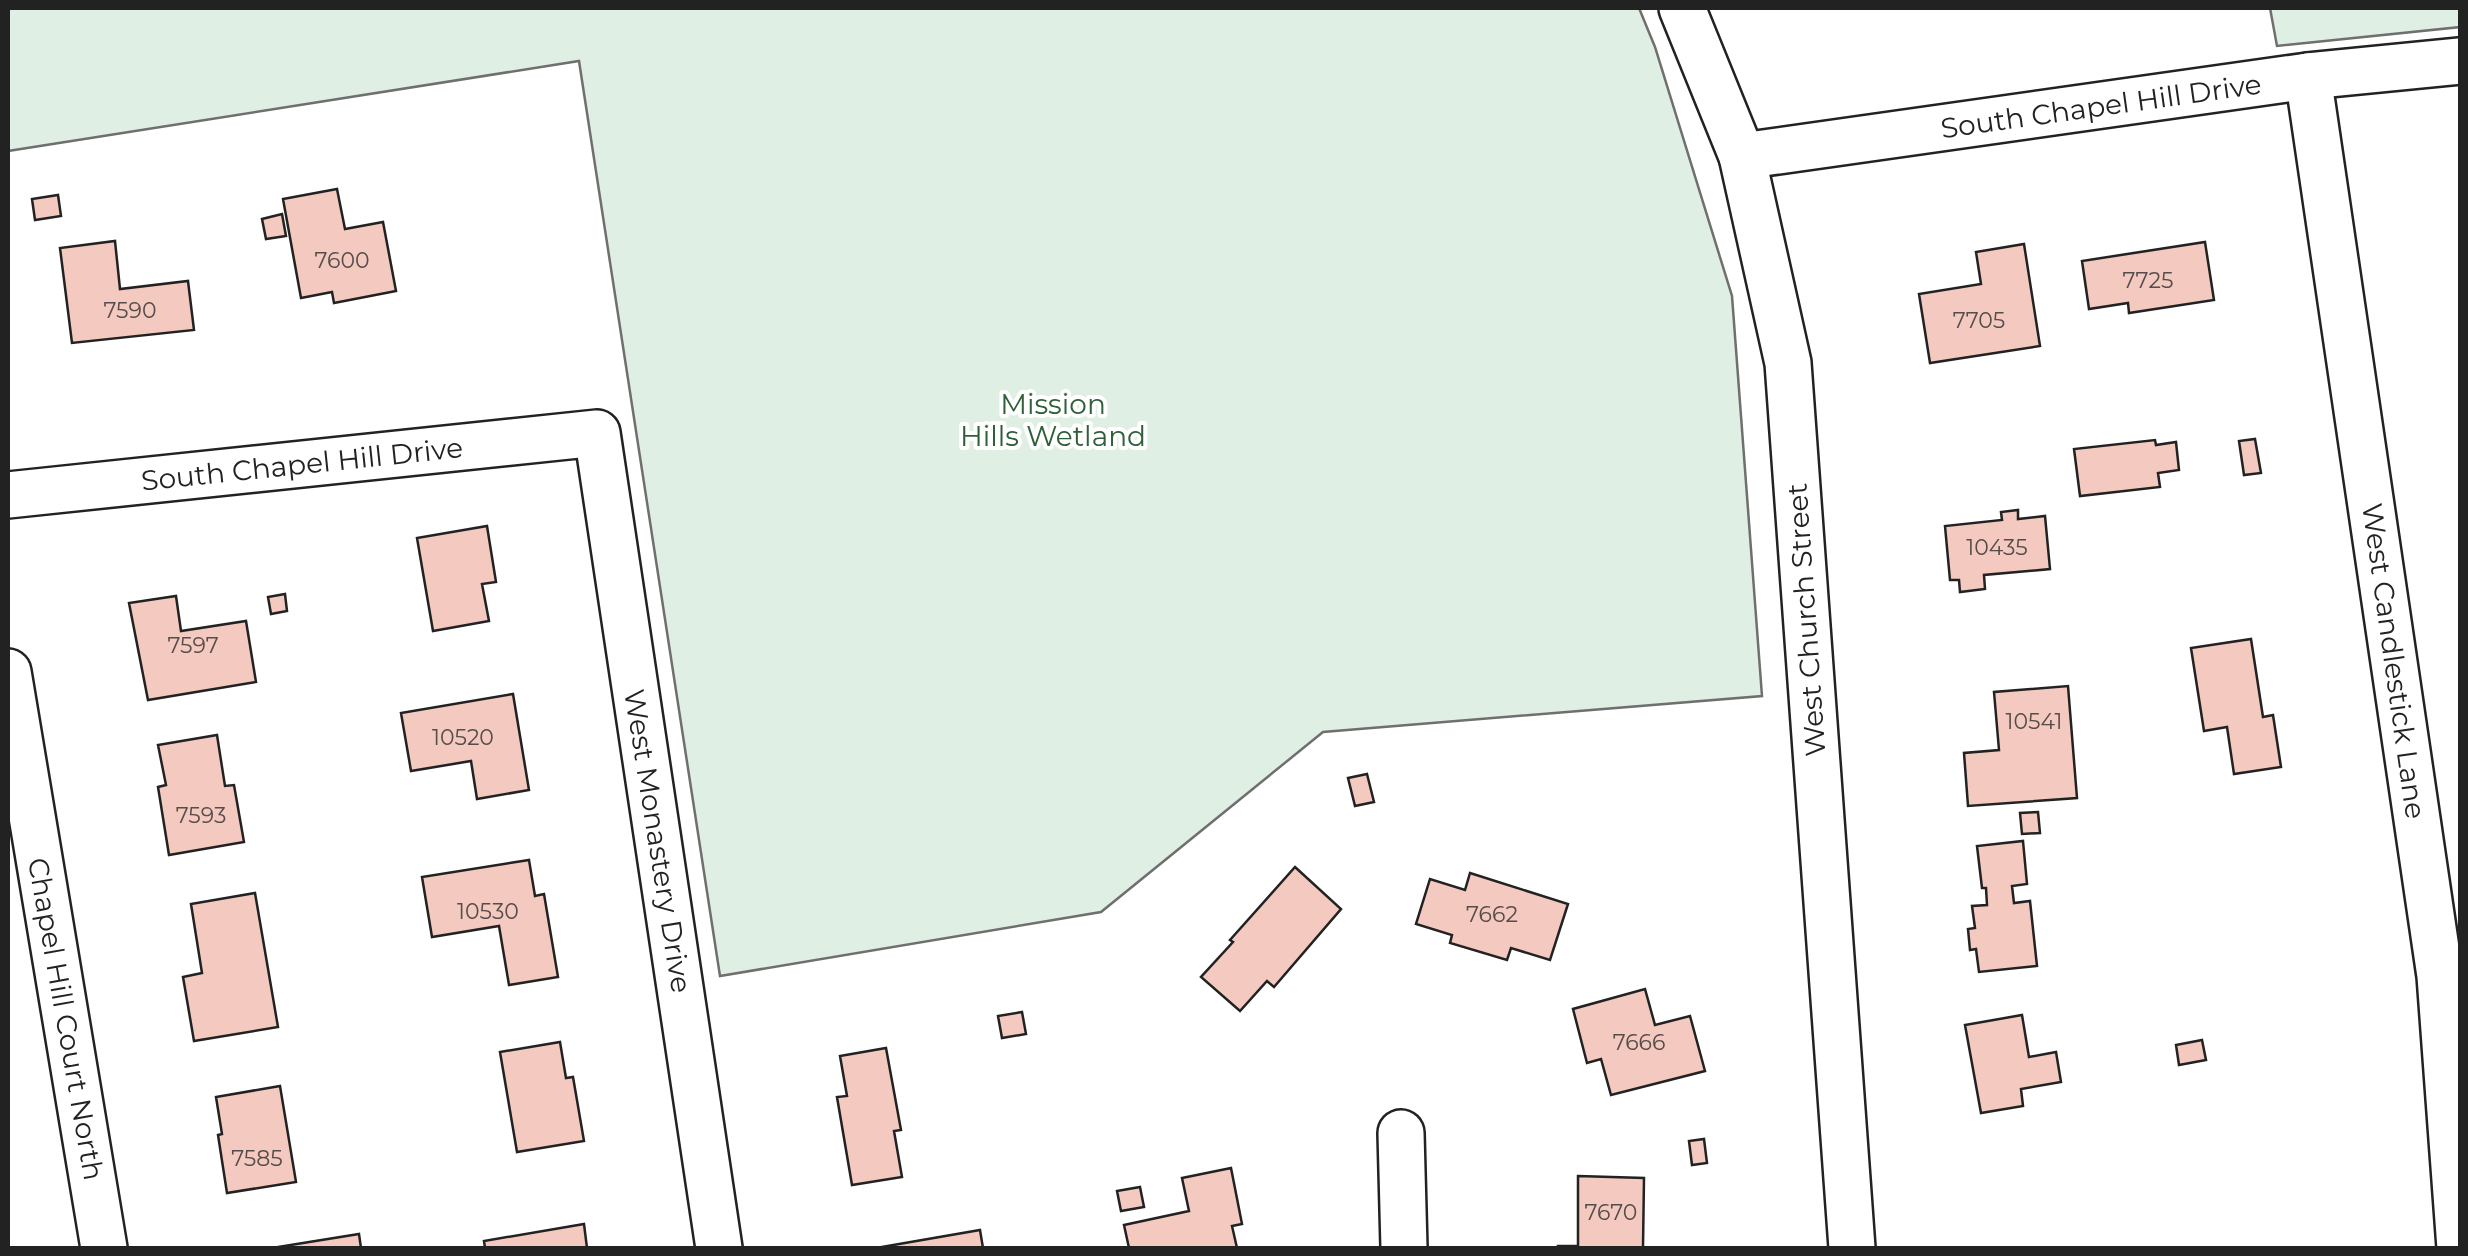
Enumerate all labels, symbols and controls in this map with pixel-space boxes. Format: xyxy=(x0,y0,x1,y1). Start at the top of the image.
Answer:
street label: South Chapel Hill Drive xyxy=(1939,67,2263,145)
house number: 7600 xyxy=(314,247,370,274)
house number: 7725 xyxy=(2123,267,2173,294)
house number: 7590 xyxy=(104,297,156,324)
house number: 7705 xyxy=(1953,307,2005,334)
park label: Mission Hills Wetland xyxy=(960,387,1146,453)
street label: South Chapel Hill Drive xyxy=(139,430,465,498)
street label: West Church Street xyxy=(1779,482,1833,758)
street label: West Candlestick Lane xyxy=(2355,501,2433,821)
house number: 10435 xyxy=(1966,534,2028,561)
house number: 7597 xyxy=(167,632,219,659)
street label: West Monastery Drive xyxy=(617,687,699,995)
house number: 10541 xyxy=(2006,708,2062,735)
house number: 10520 xyxy=(432,724,494,751)
house number: 7593 xyxy=(176,802,226,829)
street label: Chapel Hill Court North xyxy=(21,855,111,1183)
house number: 10530 xyxy=(457,898,519,925)
house number: 7662 xyxy=(1466,901,1518,928)
house number: 7666 xyxy=(1613,1029,1665,1056)
house number: 7585 xyxy=(231,1145,283,1172)
house number: 7670 xyxy=(1585,1199,1637,1226)

